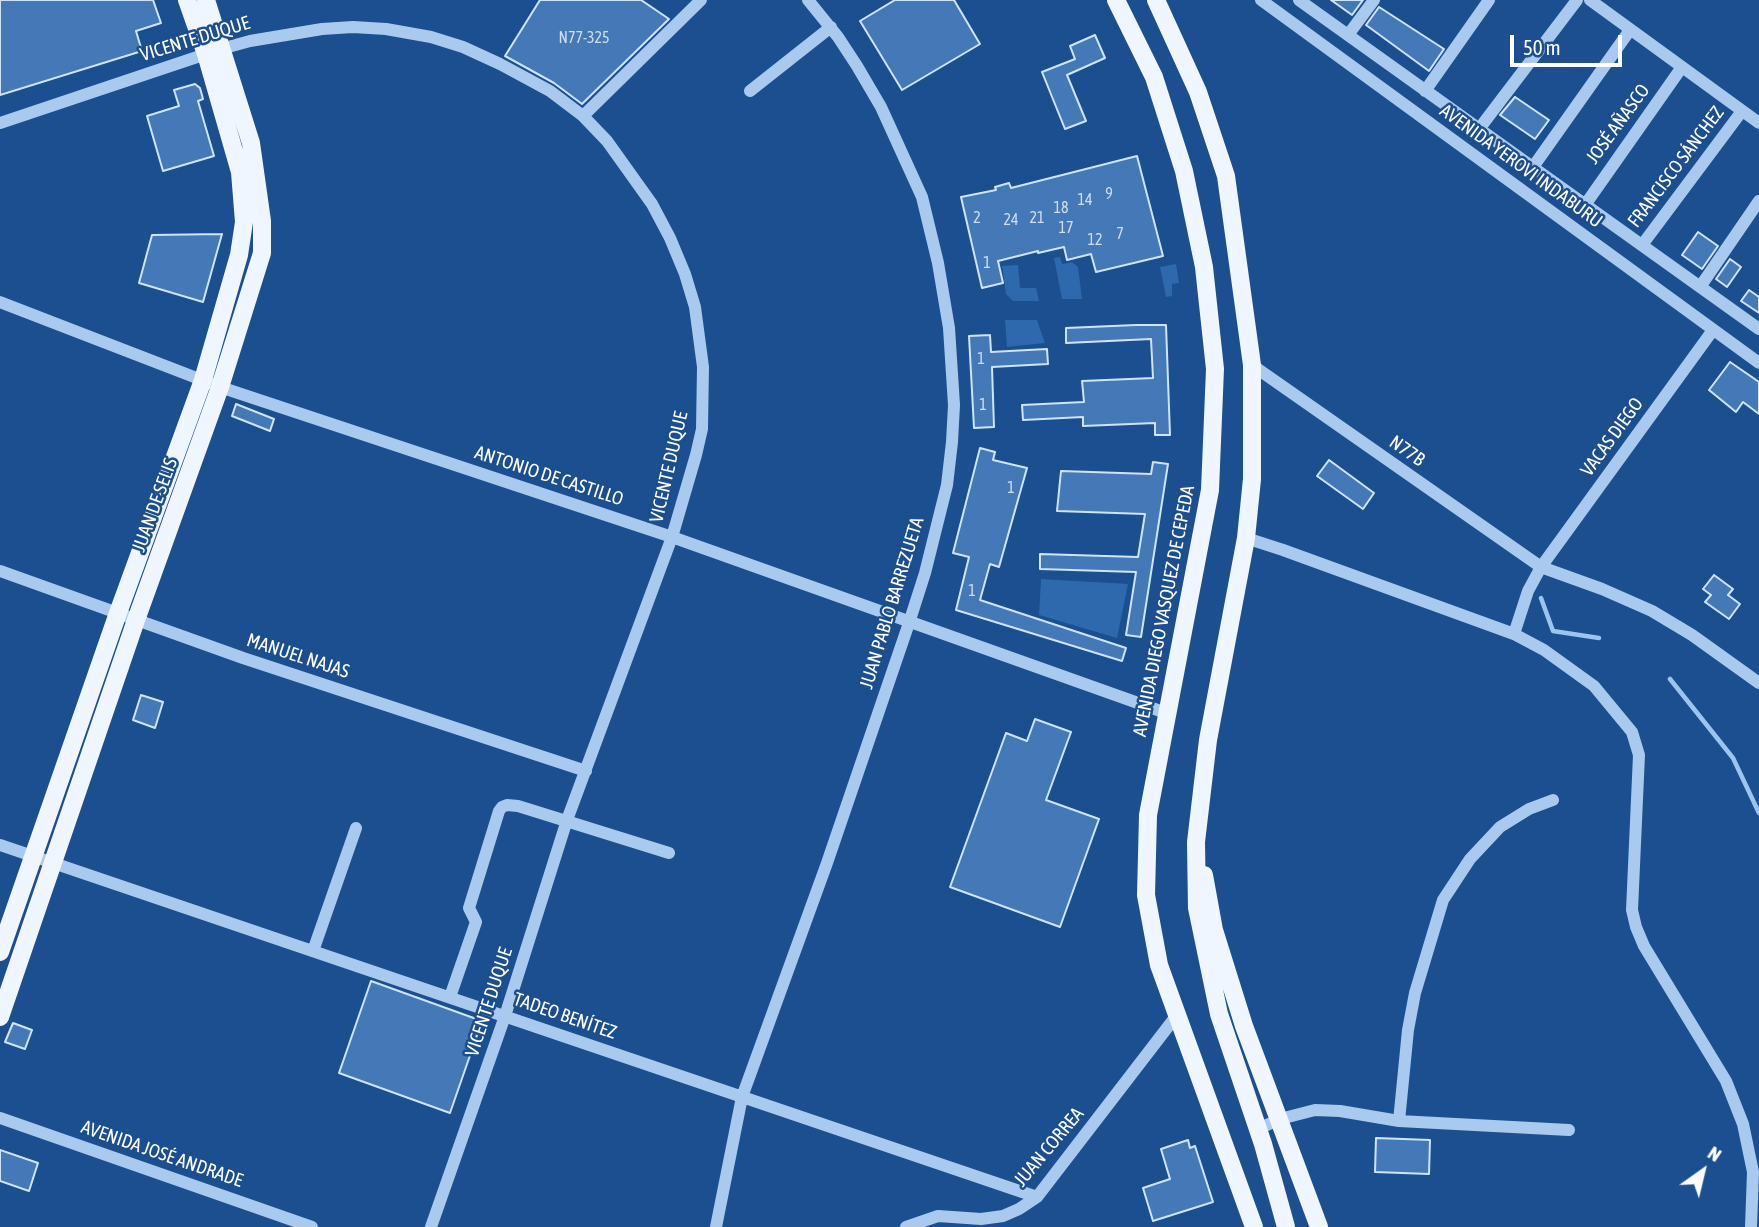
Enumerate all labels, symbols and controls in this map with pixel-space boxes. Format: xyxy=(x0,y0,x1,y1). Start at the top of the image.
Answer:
street label: VICENTE DUQUE xyxy=(137,12,253,66)
scale bar xyxy=(1514,21,1626,65)
house number: N77-325 xyxy=(558,28,610,48)
text: 50 m xyxy=(1523,35,1561,59)
street label: JOSÉ AÑASCO xyxy=(1581,80,1655,168)
street label: AVENIDA YEROVI INDABURU xyxy=(1435,99,1607,233)
street label: FRANCISCO SÁNCHEZ xyxy=(1623,102,1729,232)
house number: 9 xyxy=(1105,184,1113,204)
house number: 14 xyxy=(1077,190,1093,210)
house number: 18 xyxy=(1053,198,1069,218)
house number: 2 xyxy=(973,208,981,228)
house number: 21 xyxy=(1029,208,1045,228)
house number: 24 xyxy=(1003,210,1019,230)
house number: 17 xyxy=(1058,218,1074,238)
house number: 7 xyxy=(1116,224,1124,244)
house number: 12 xyxy=(1087,230,1103,250)
house number: 1 xyxy=(983,253,991,273)
house number: 1 xyxy=(977,349,985,369)
street label: VACAS DIEGO xyxy=(1576,393,1648,481)
house number: 1 xyxy=(979,395,987,415)
street label: VICENTE DUQUE xyxy=(645,409,693,525)
street label: N77B xyxy=(1385,431,1429,471)
street label: ANTONIO DE CASTILLO xyxy=(472,441,626,511)
street label: JUAN DE SELIS xyxy=(128,455,182,555)
house number: 1 xyxy=(1007,478,1015,498)
street label: AVENIDA DIEGO VASQUEZ DE CEPEDA xyxy=(1128,483,1200,739)
street label: JUAN PABLO BARREZUETA xyxy=(855,515,929,691)
house number: 1 xyxy=(968,581,976,601)
street label: MANUEL NAJAS xyxy=(244,629,352,683)
street label: VICENTE DUQUE xyxy=(461,945,517,1059)
street label: TADEO BENÍTEZ xyxy=(510,988,620,1044)
street label: JUAN CORREA xyxy=(1009,1103,1089,1191)
street label: AVENIDA JOSÉ ANDRADE xyxy=(78,1116,246,1192)
north arrow xyxy=(1668,1136,1738,1206)
text: N xyxy=(1704,1141,1726,1166)

